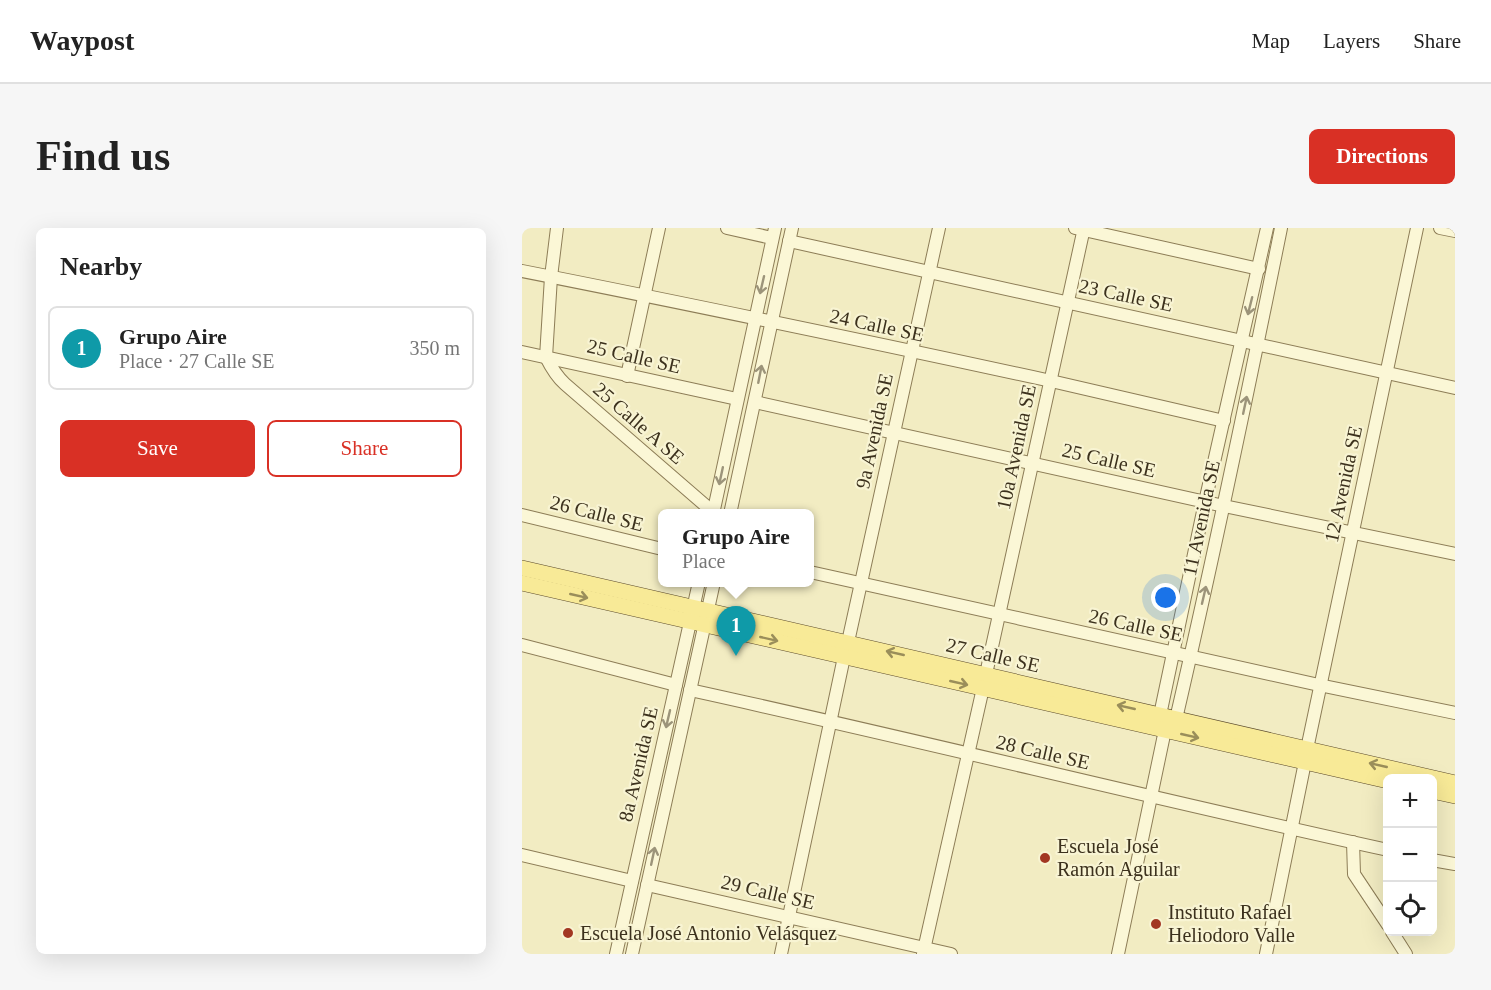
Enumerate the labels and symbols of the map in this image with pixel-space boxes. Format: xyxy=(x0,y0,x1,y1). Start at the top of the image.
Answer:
street label: 23 Calle SE xyxy=(1077,274,1175,316)
one-way arrow xyxy=(755,275,767,294)
one-way arrow xyxy=(1243,296,1255,315)
street label: 24 Calle SE xyxy=(828,304,926,346)
street label: 25 Calle SE xyxy=(585,335,683,377)
one-way arrow xyxy=(755,365,766,384)
street label: 9a Avenida SE xyxy=(851,371,897,491)
street label: 25 Calle A SE xyxy=(589,378,689,468)
street label: 10a Avenida SE xyxy=(992,382,1040,512)
one-way arrow xyxy=(1240,395,1251,415)
street label: 12 Avenida SE xyxy=(1320,424,1366,544)
street label: 25 Calle SE xyxy=(1060,439,1158,481)
street label: 11 Avenida SE xyxy=(1178,458,1224,578)
one-way arrow xyxy=(715,465,726,485)
street label: 26 Calle SE xyxy=(548,491,646,535)
your location xyxy=(1151,583,1180,612)
one-way arrow xyxy=(1199,586,1210,606)
one-way arrow xyxy=(569,590,588,602)
street label: 26 Calle SE xyxy=(1087,604,1185,646)
pin: 1 xyxy=(716,606,756,656)
one-way arrow xyxy=(759,634,778,646)
street label: 27 Calle SE xyxy=(944,634,1042,676)
one-way arrow xyxy=(886,647,905,659)
one-way arrow xyxy=(949,678,968,689)
one-way arrow xyxy=(1117,701,1136,713)
street label: 8a Avenida SE xyxy=(614,704,662,824)
one-way arrow xyxy=(662,709,673,729)
one-way arrow xyxy=(1180,730,1199,742)
street label: 28 Calle SE xyxy=(994,731,1092,773)
one-way arrow xyxy=(1368,759,1387,771)
place label: Escuela José Ramón Aguilar xyxy=(1057,835,1180,881)
one-way arrow xyxy=(648,847,660,866)
marker: Escuela José Ramón Aguilar xyxy=(1038,851,1052,865)
street label: 29 Calle SE xyxy=(719,871,817,913)
place label: Instituto Rafael Heliodoro Valle xyxy=(1168,901,1295,946)
marker: Instituto Rafael Heliodoro Valle xyxy=(1149,917,1163,931)
place label: Escuela José Antonio Velásquez xyxy=(580,922,837,945)
marker: Escuela José Antonio Velásquez xyxy=(561,926,575,940)

